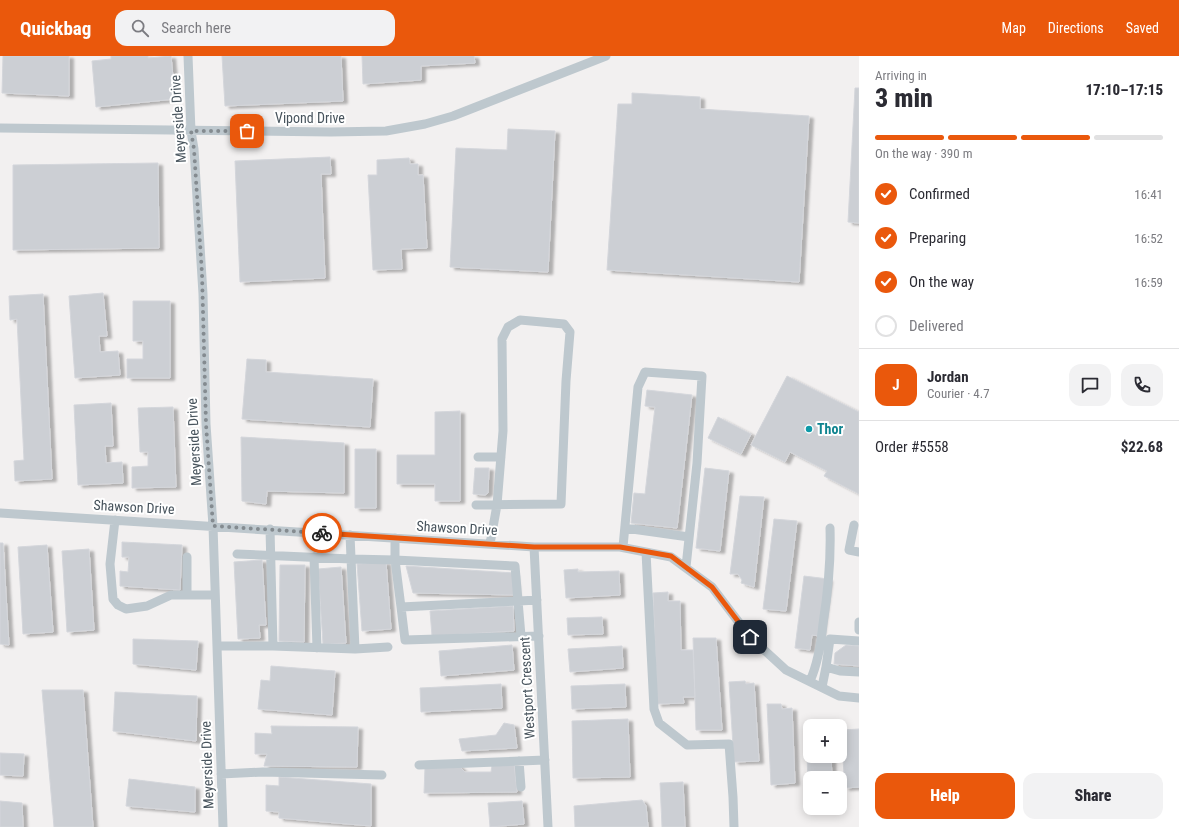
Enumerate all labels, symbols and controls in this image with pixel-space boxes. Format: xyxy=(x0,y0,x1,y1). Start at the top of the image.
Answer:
search box xyxy=(115,10,395,46)
text: Quickbag xyxy=(20,17,91,40)
icon: search xyxy=(129,17,151,39)
text: Search here xyxy=(161,19,231,37)
text: Map xyxy=(1002,20,1026,36)
text: Directions xyxy=(1048,20,1104,36)
text: Saved xyxy=(1126,20,1159,36)
text: Arriving in xyxy=(875,68,927,83)
street label: Meyerside Drive xyxy=(167,74,189,163)
text: 17:10–17:15 xyxy=(1085,81,1163,99)
text: 3 min xyxy=(875,83,933,113)
street label: Vipond Drive xyxy=(275,110,345,126)
pin xyxy=(230,114,264,148)
icon: bag xyxy=(236,120,258,142)
text: On the way · 390 m xyxy=(875,146,972,161)
icon: check xyxy=(875,183,897,205)
text: Confirmed xyxy=(909,185,970,203)
text: 16:41 xyxy=(1134,187,1163,202)
icon: check xyxy=(875,227,897,249)
text: Preparing xyxy=(909,229,966,247)
text: 16:52 xyxy=(1134,231,1163,246)
icon: check xyxy=(875,271,897,293)
text: On the way xyxy=(909,273,974,291)
text: 16:59 xyxy=(1134,275,1163,290)
text: Delivered xyxy=(909,317,964,335)
button: chat xyxy=(1069,364,1111,406)
button: phone xyxy=(1121,364,1163,406)
text: Jordan xyxy=(927,368,969,386)
text: J xyxy=(892,376,900,394)
text: Courier · 4.7 xyxy=(927,386,990,401)
street label: Meyerside Drive xyxy=(184,397,204,486)
place label: Thor xyxy=(817,421,843,437)
marker: Thor xyxy=(804,424,814,434)
text: Order #5558 xyxy=(875,438,949,456)
text: $22.68 xyxy=(1121,438,1163,456)
street label: Shawson Drive xyxy=(93,497,175,517)
courier xyxy=(302,513,342,553)
street label: Shawson Drive xyxy=(416,518,498,538)
icon: bike xyxy=(311,522,333,544)
pin xyxy=(733,620,767,654)
icon: home xyxy=(739,626,761,648)
street label: Westport Crescent xyxy=(516,636,538,740)
map controls xyxy=(803,719,847,815)
button: + xyxy=(803,719,847,763)
street label: Meyerside Drive xyxy=(197,720,217,809)
button: − xyxy=(803,771,847,815)
button: Help xyxy=(875,773,1015,819)
button: Share xyxy=(1023,773,1163,819)

